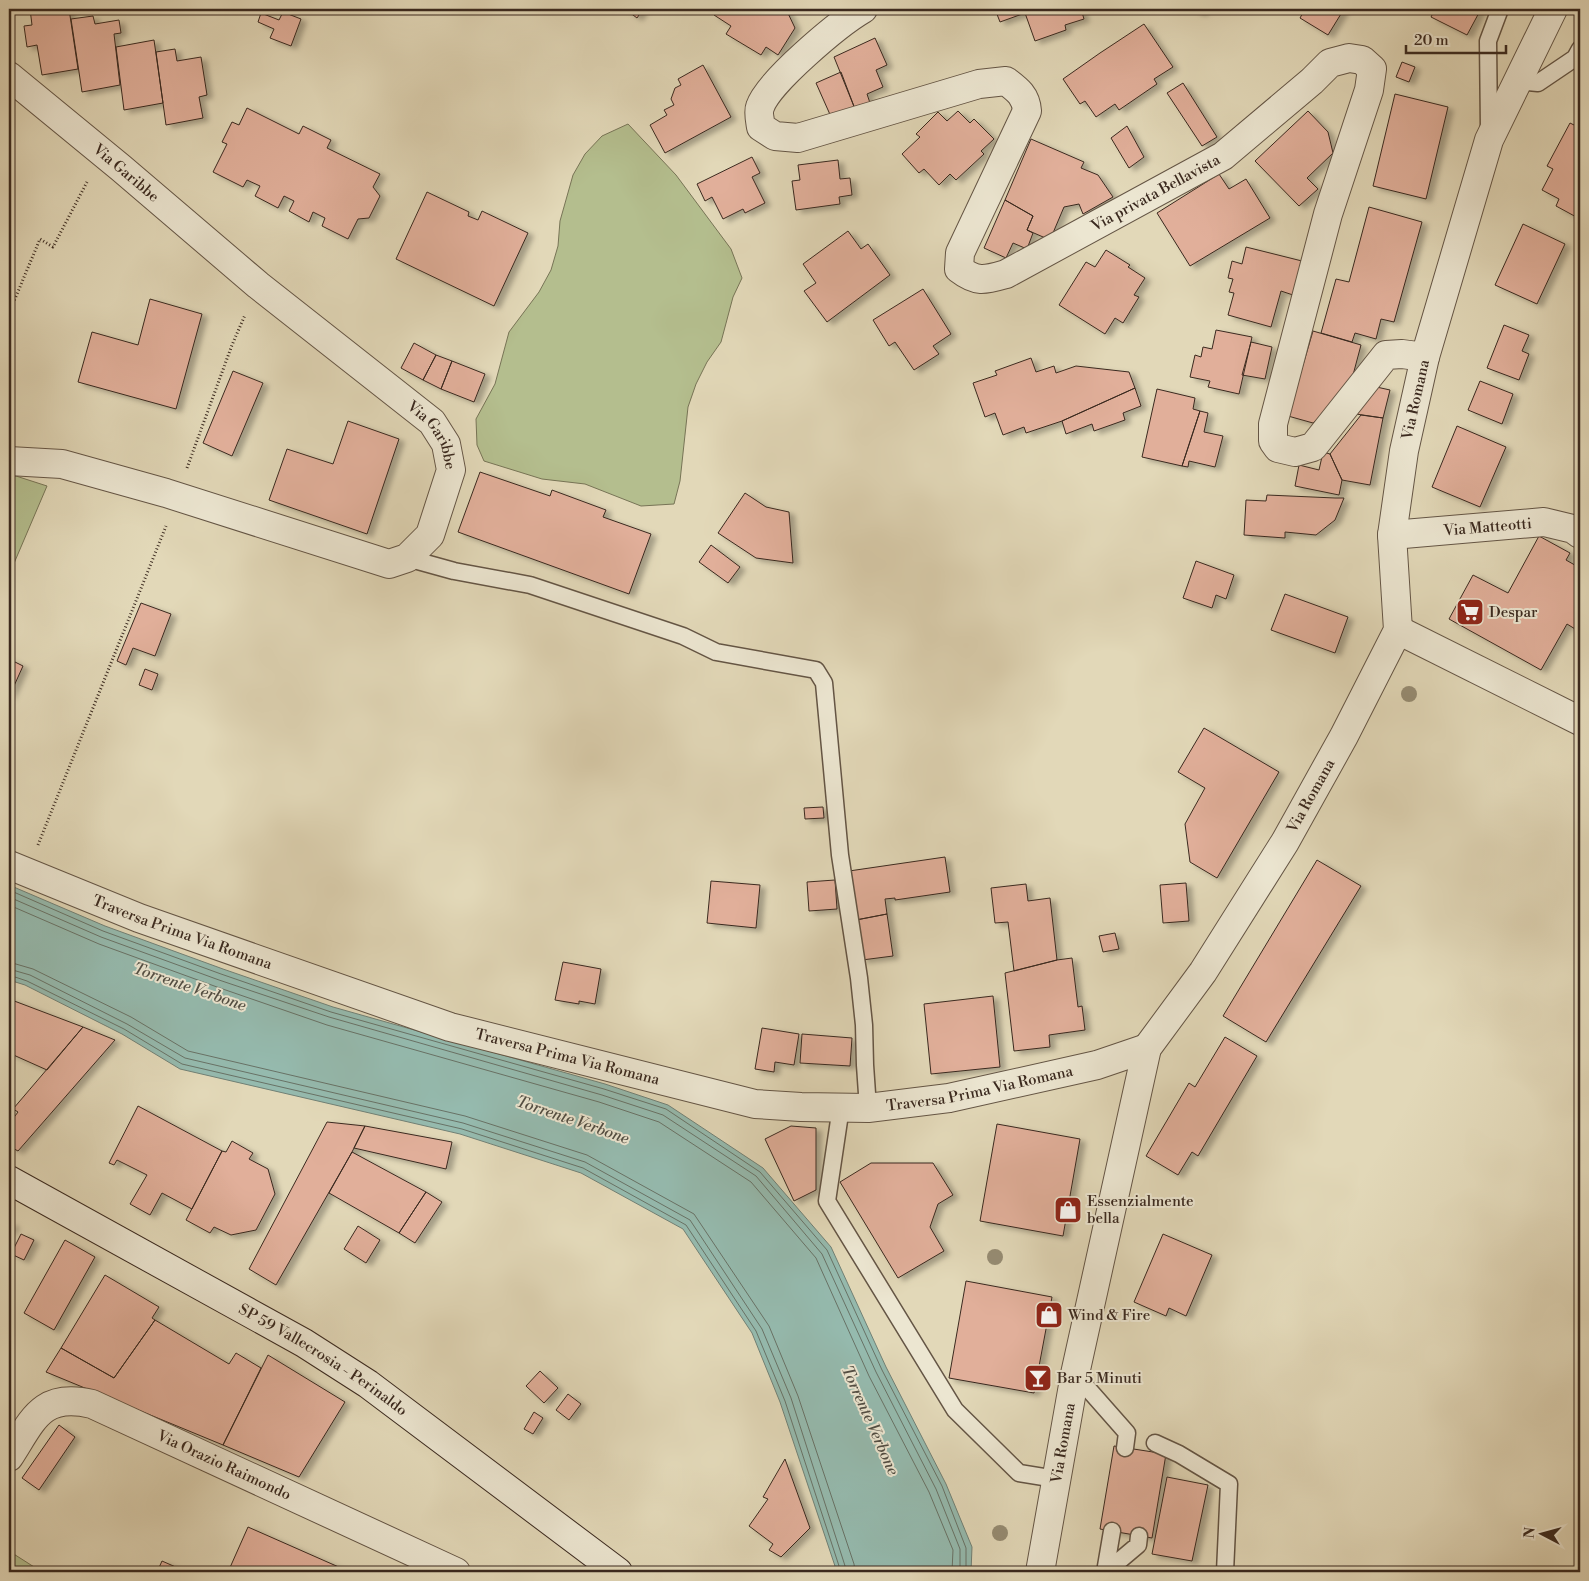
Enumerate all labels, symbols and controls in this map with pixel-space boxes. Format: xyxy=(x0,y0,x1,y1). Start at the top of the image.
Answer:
scale bar xyxy=(1406,22,1506,54)
text: 20 m xyxy=(1414,31,1449,50)
street label: Via Garibbe xyxy=(88,139,163,206)
street label: Via privata Bellavista xyxy=(1087,150,1224,236)
street label: Via Romana xyxy=(1398,357,1434,443)
street label: Via Garibbe xyxy=(402,396,460,471)
street label: Via Matteotti xyxy=(1442,514,1533,541)
supermarket icon: Despar xyxy=(1455,597,1485,627)
place label: Despar xyxy=(1489,603,1538,622)
street label: Via Romana xyxy=(1283,755,1340,837)
street label: Traversa Prima Via Romana xyxy=(90,891,275,974)
water label: Torrente Verbone xyxy=(131,958,249,1016)
street label: Traversa Prima Via Romana xyxy=(473,1025,662,1090)
street label: Traversa Prima Via Romana xyxy=(885,1062,1075,1116)
water label: Torrente Verbone xyxy=(514,1091,632,1149)
place label: Essenzialmente bella xyxy=(1087,1192,1194,1228)
shop icon: Essenzialmente bella xyxy=(1053,1195,1083,1225)
street label: SP 59 Vallecrosia - Perinaldo xyxy=(235,1300,411,1420)
shop icon: Wind & Fire xyxy=(1034,1300,1064,1330)
place label: Wind & Fire xyxy=(1067,1306,1150,1325)
water label: Torrente Verbone xyxy=(837,1362,903,1479)
bar icon: Bar 5 Minuti xyxy=(1023,1363,1053,1393)
place label: Bar 5 Minuti xyxy=(1056,1369,1142,1388)
street label: Via Romana xyxy=(1047,1401,1080,1486)
street label: Via Orazio Raimondo xyxy=(153,1426,294,1505)
north arrow xyxy=(1516,1508,1566,1558)
text: N xyxy=(1521,1526,1540,1539)

